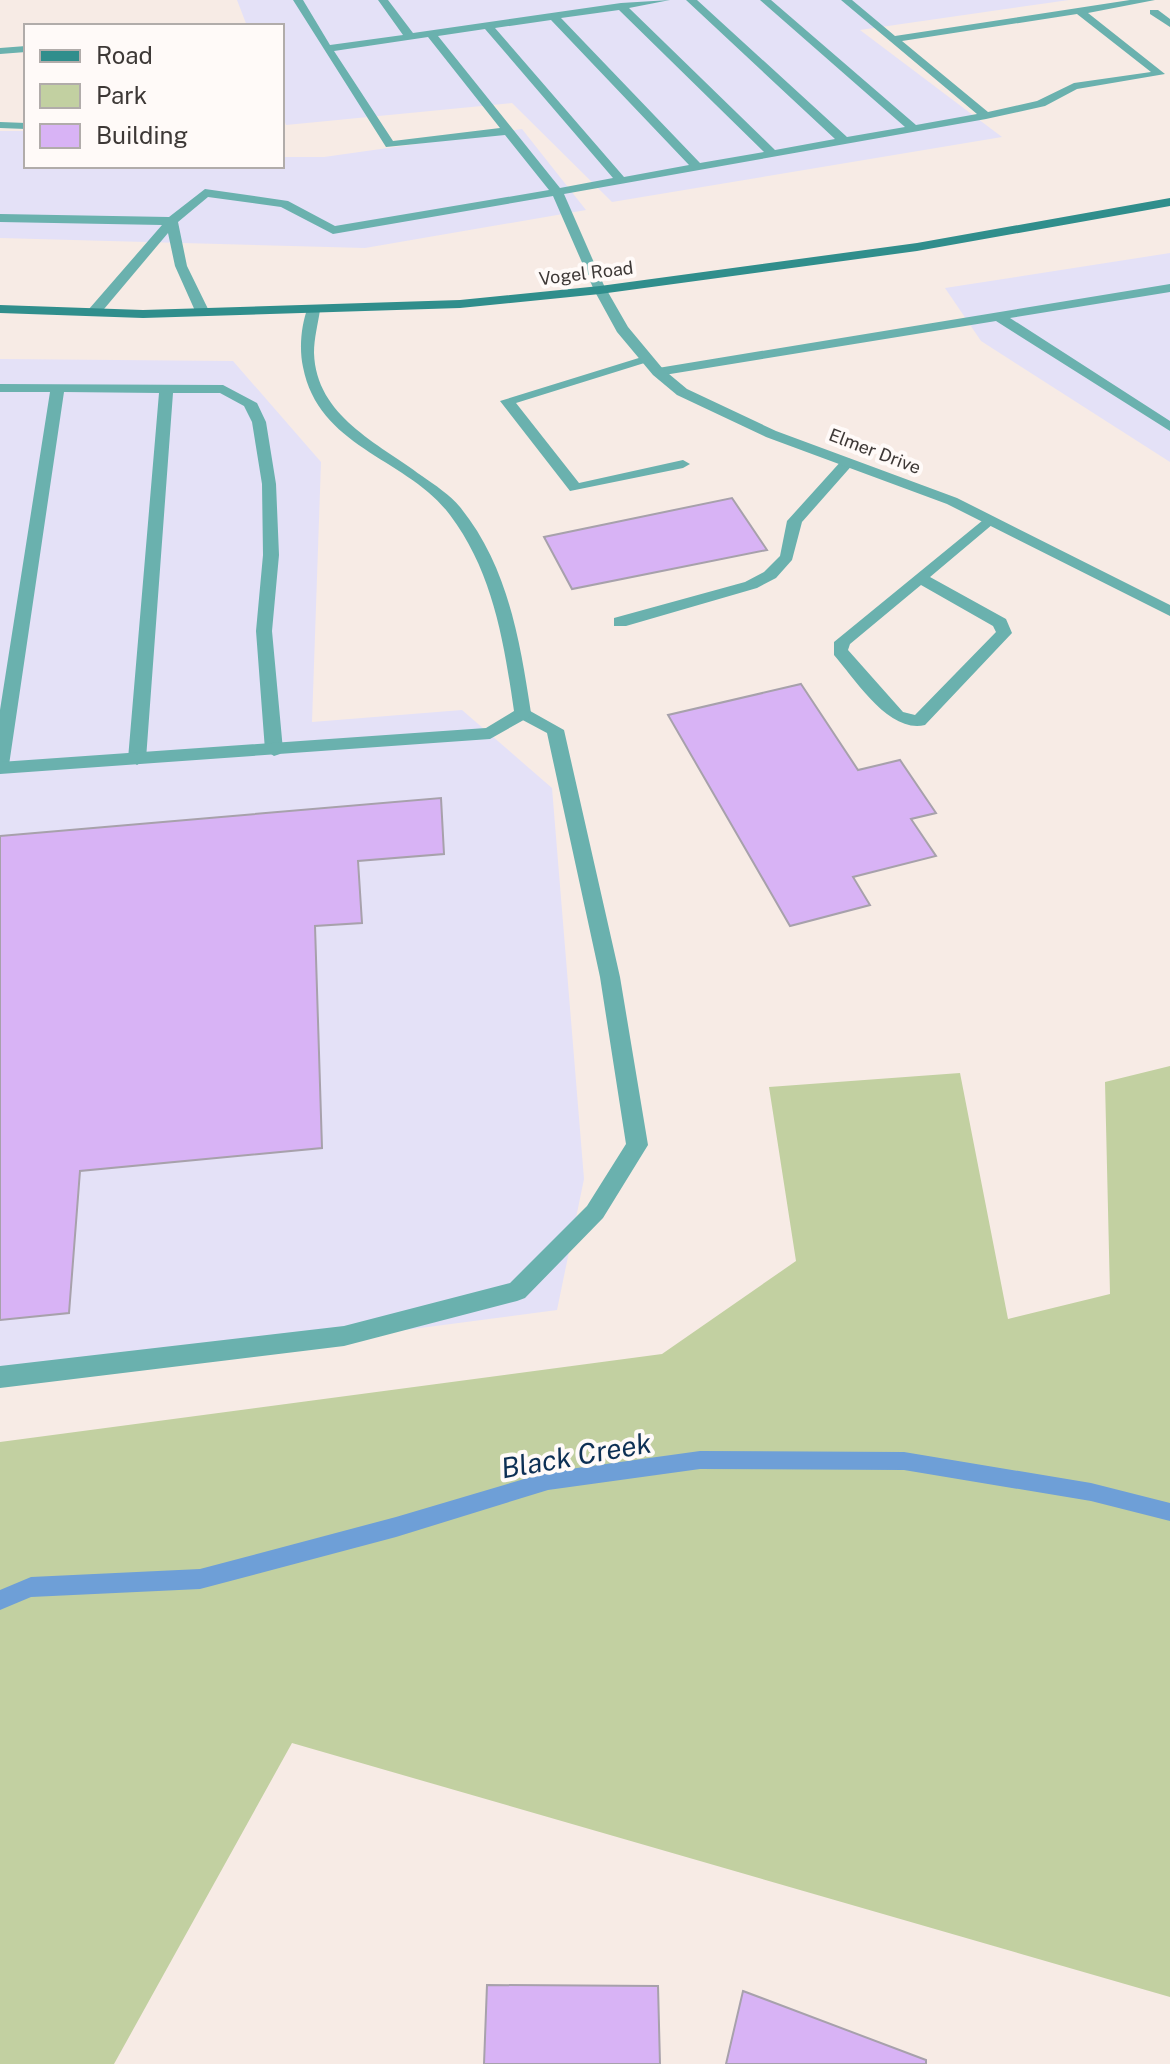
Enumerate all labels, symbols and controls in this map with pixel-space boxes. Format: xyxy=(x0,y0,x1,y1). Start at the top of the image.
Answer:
legend xyxy=(24,24,284,168)
text: Road xyxy=(96,41,153,69)
text: Park xyxy=(96,81,147,109)
text: Building xyxy=(96,121,188,149)
street label: Vogel Road xyxy=(538,257,634,289)
street label: Elmer Drive xyxy=(826,424,924,478)
water label: Black Creek xyxy=(498,1426,654,1484)

